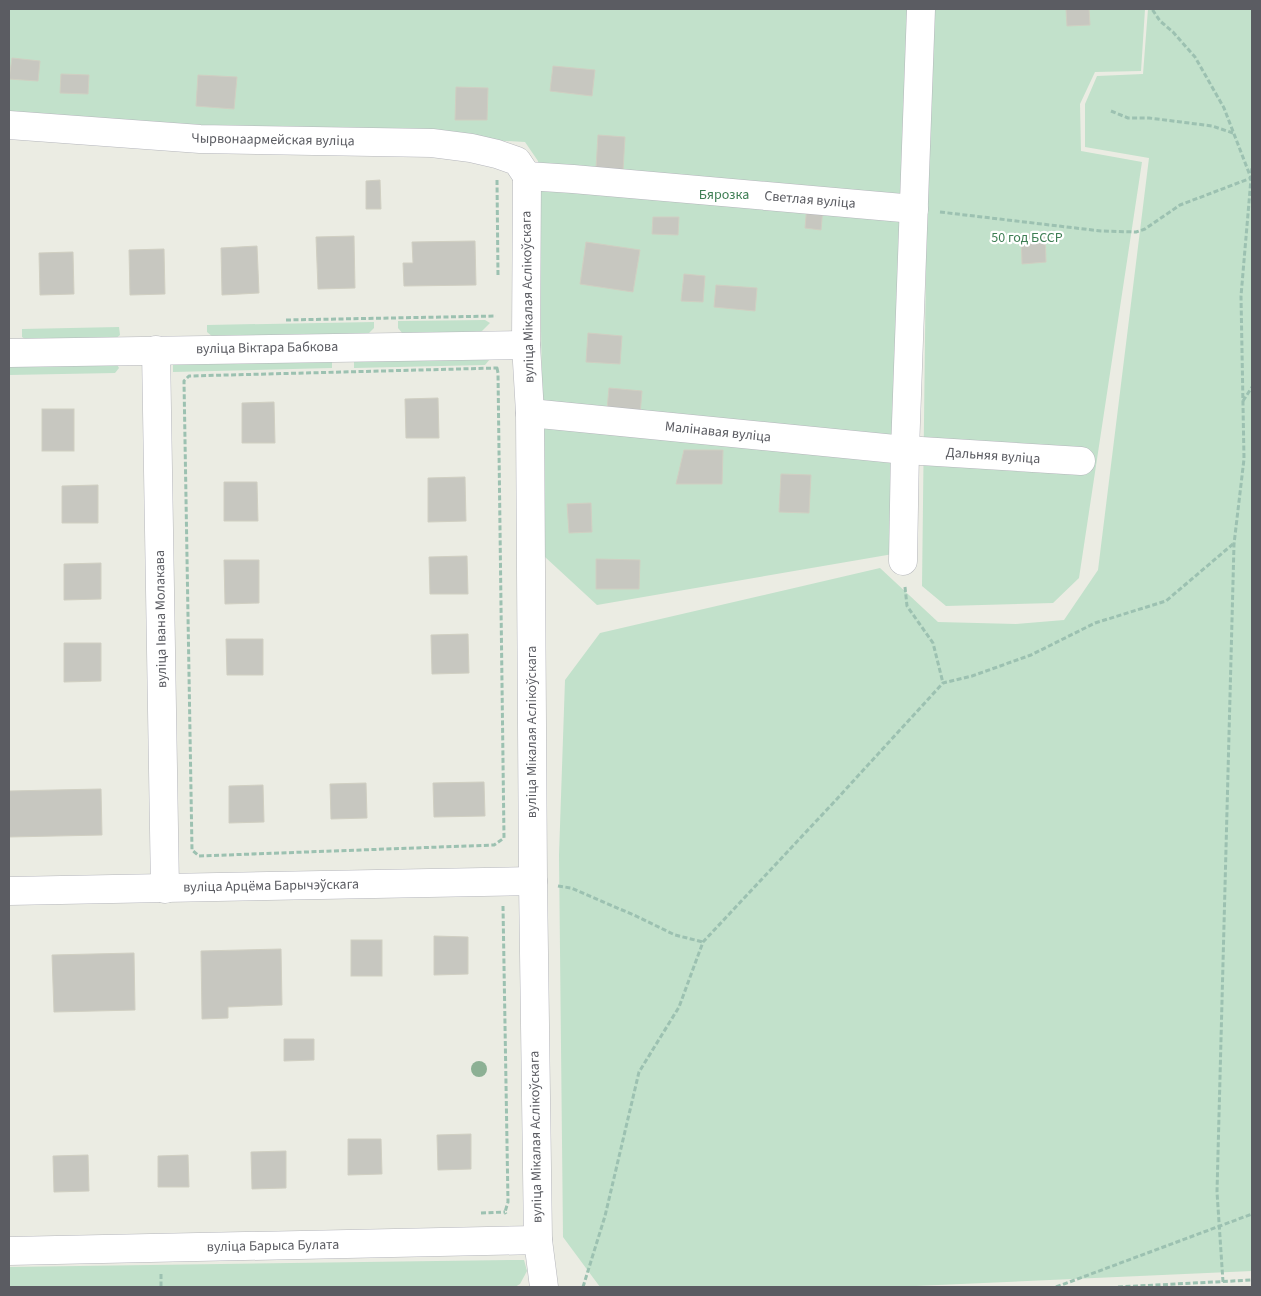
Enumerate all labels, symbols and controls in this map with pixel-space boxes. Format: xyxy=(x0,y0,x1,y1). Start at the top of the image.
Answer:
street label: Чырвонаармейская вуліца xyxy=(191,129,355,151)
park label: Бярозка xyxy=(699,185,749,205)
street label: Светлая вуліца xyxy=(764,186,856,214)
street label: вуліца Мікалая Аслікоўскага xyxy=(516,211,540,383)
park label: 50 год БССР xyxy=(991,228,1063,248)
street label: вуліца Віктара Бабкова xyxy=(196,337,338,359)
street label: Малінавая вуліца xyxy=(664,416,772,448)
street label: Дальняя вуліца xyxy=(945,443,1041,469)
street label: вуліца Івана Молакава xyxy=(150,550,172,688)
street label: вуліца Мікалая Аслікоўскага xyxy=(522,646,542,818)
street label: вуліца Арцёма Барычэўскага xyxy=(183,874,359,898)
street label: вуліца Мікалая Аслікоўскага xyxy=(524,1051,548,1223)
street label: вуліца Барыса Булата xyxy=(207,1235,339,1257)

